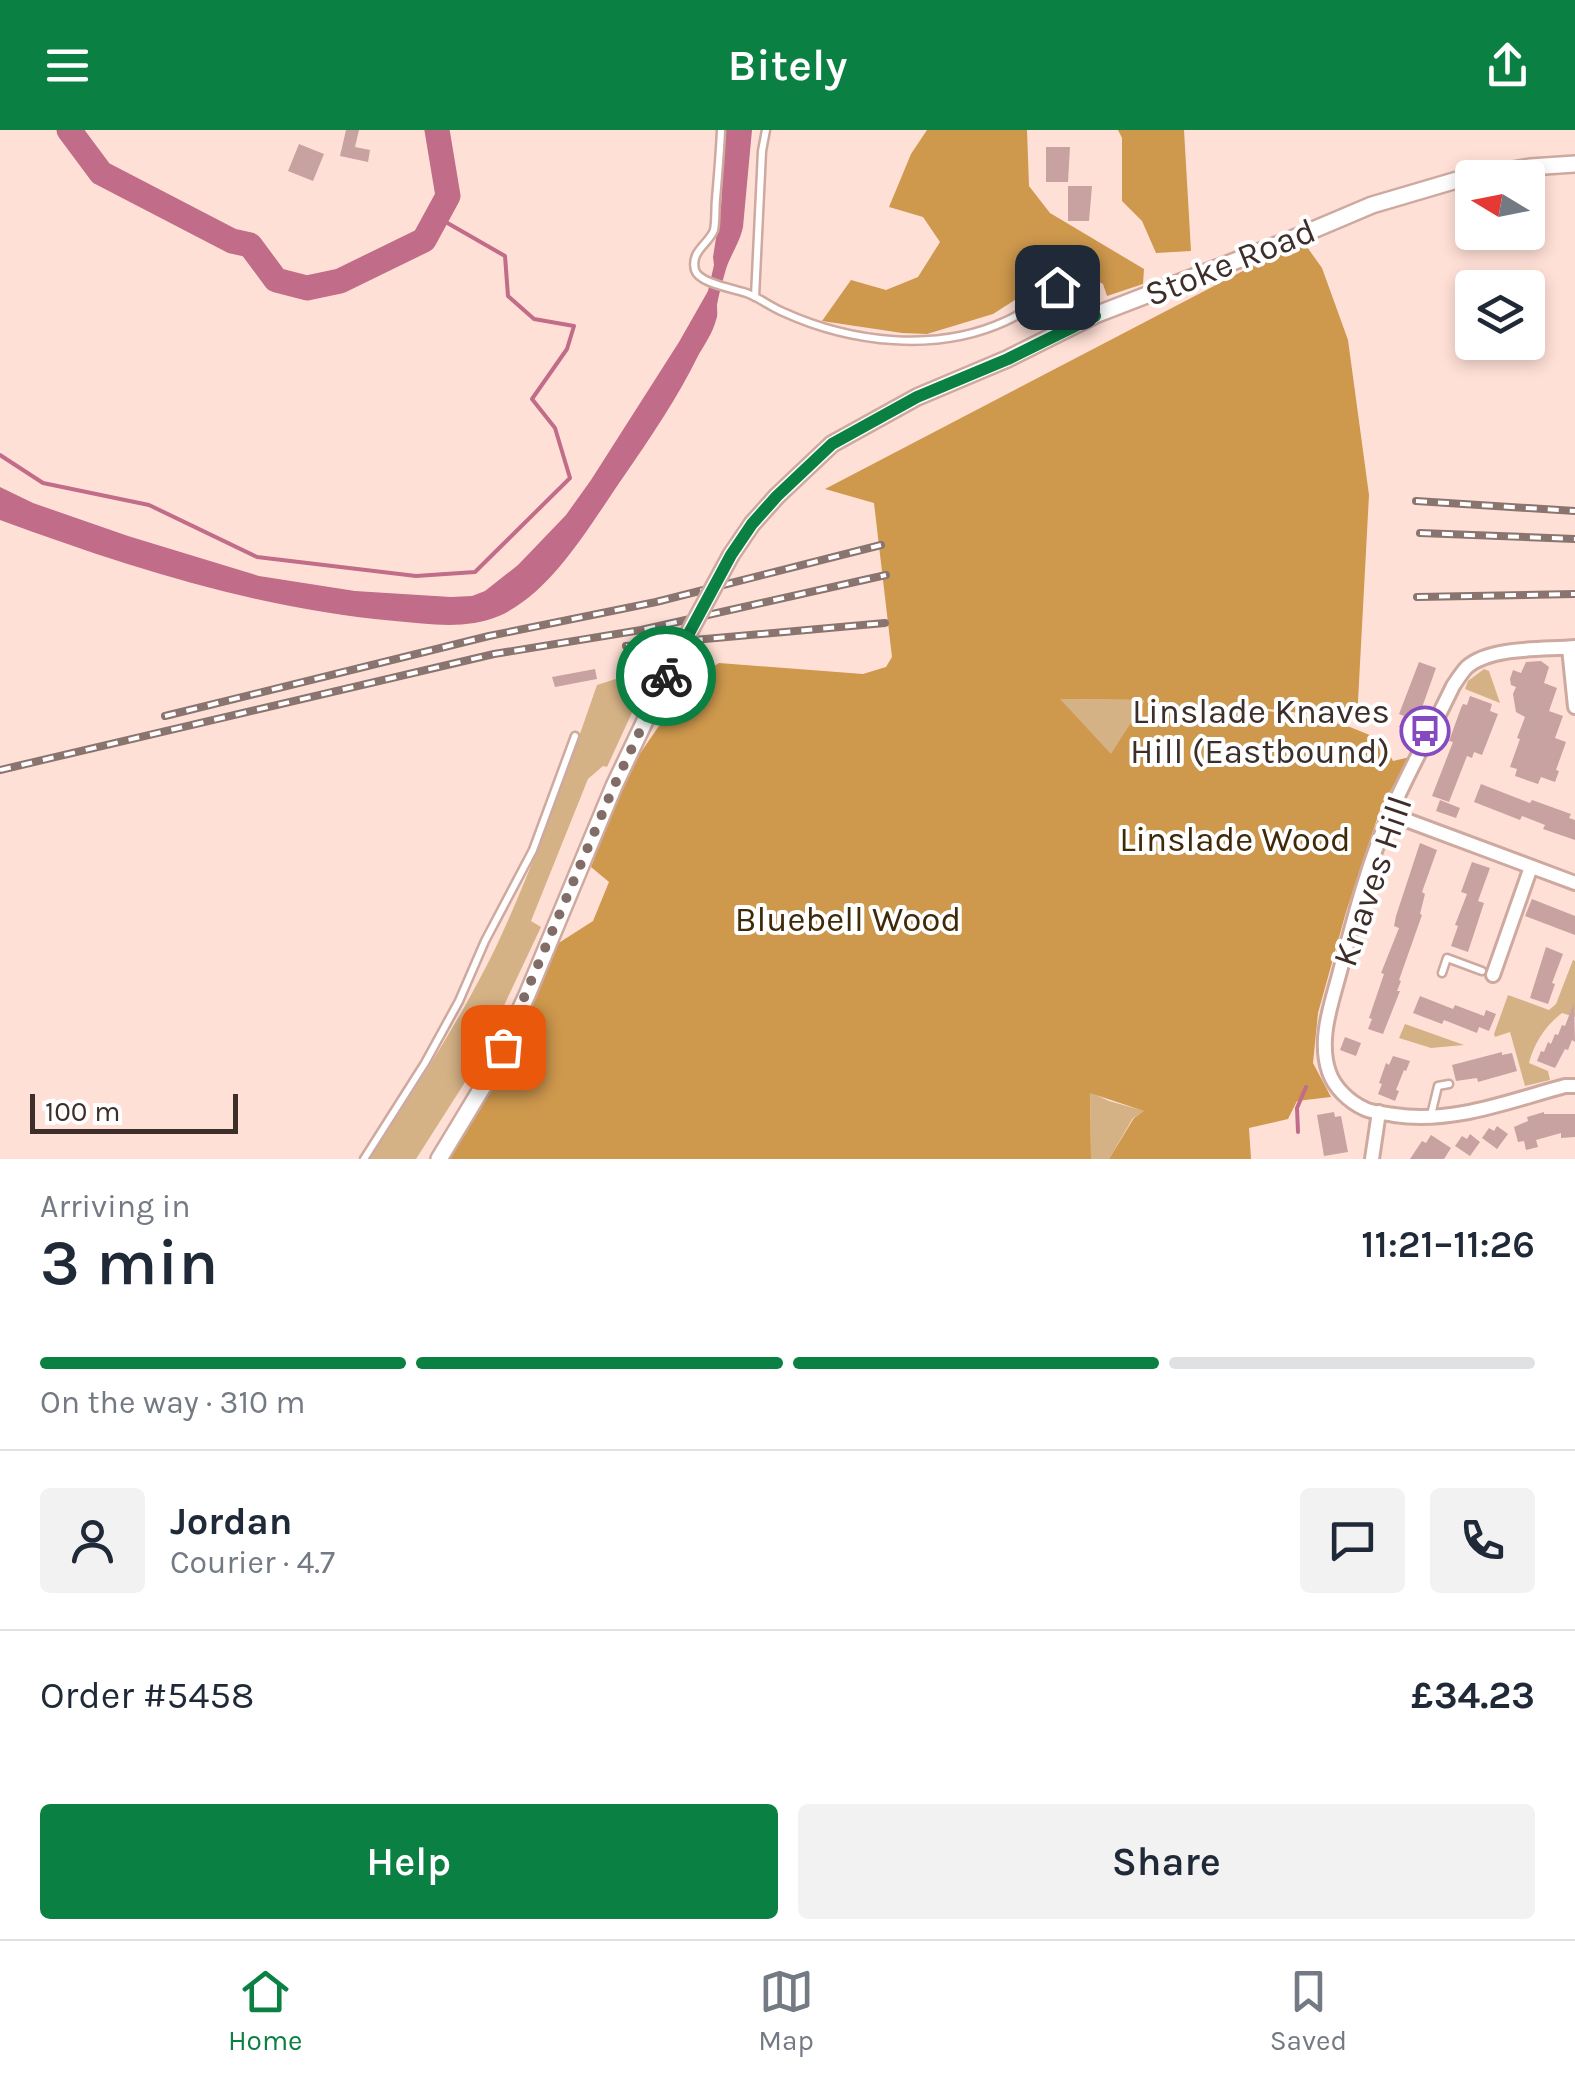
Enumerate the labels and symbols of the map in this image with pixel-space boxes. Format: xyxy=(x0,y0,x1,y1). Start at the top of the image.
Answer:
north arrow xyxy=(1455,160,1545,250)
street label: Stoke Road xyxy=(1139,210,1321,315)
pin xyxy=(1015,245,1100,330)
courier xyxy=(616,626,716,726)
place label: Linslade Knaves Hill (Eastbound) xyxy=(1130,691,1390,772)
bus stop icon: Linslade Knaves Hill (Eastbound) xyxy=(1399,705,1451,757)
street label: Knaves Hill xyxy=(1324,791,1421,972)
park label: Linslade Wood xyxy=(1119,819,1351,860)
park label: Bluebell Wood xyxy=(735,899,961,940)
pin xyxy=(461,1005,546,1090)
scale bar xyxy=(30,1089,238,1134)

